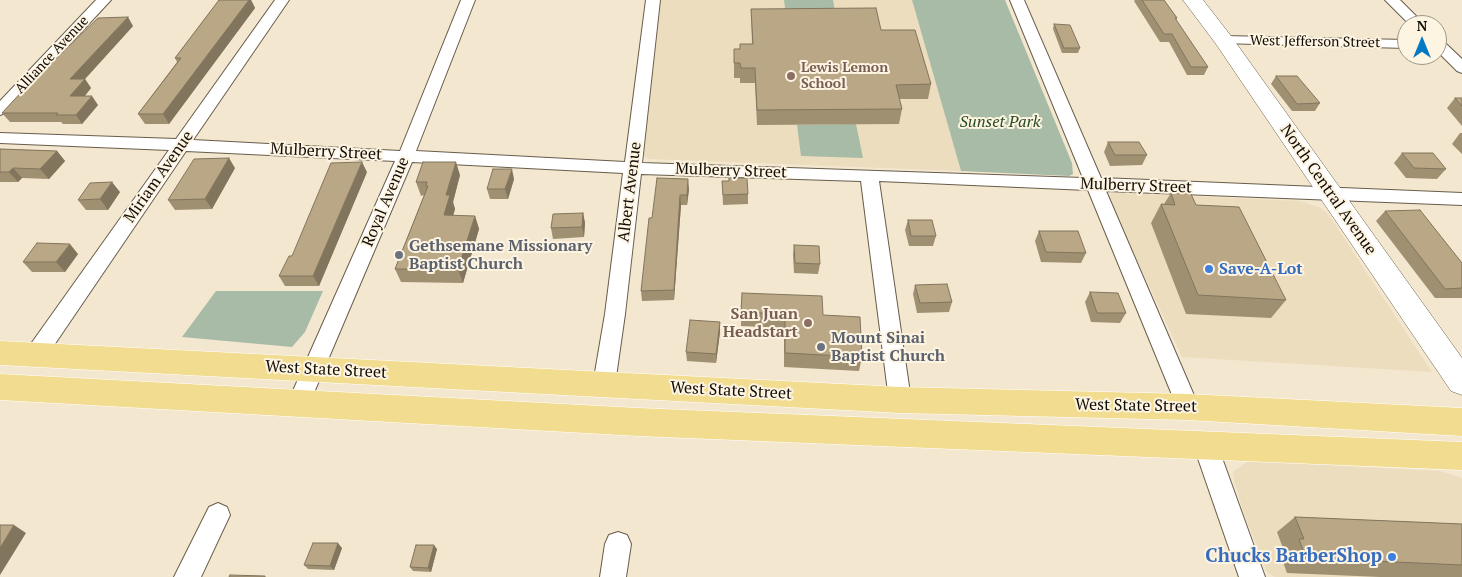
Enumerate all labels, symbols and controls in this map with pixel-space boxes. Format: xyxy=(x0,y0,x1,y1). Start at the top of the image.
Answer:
street label: Alliance Avenue xyxy=(12,13,92,97)
north arrow xyxy=(1397,15,1447,65)
text: N xyxy=(1417,16,1427,35)
street label: West Jefferson Street xyxy=(1250,32,1380,52)
place label: Lewis Lemon School xyxy=(801,60,888,92)
marker: Lewis Lemon School xyxy=(785,70,797,82)
park label: Sunset Park xyxy=(960,112,1040,132)
street label: North Central Avenue xyxy=(1276,121,1380,259)
street label: Miriam Avenue xyxy=(120,127,198,227)
street label: Mulberry Street xyxy=(270,139,382,165)
street label: Albert Avenue xyxy=(614,141,646,243)
street label: Royal Avenue xyxy=(358,154,414,250)
street label: Mulberry Street xyxy=(675,159,787,183)
street label: Mulberry Street xyxy=(1080,174,1192,198)
place label: Gethsemane Missionary Baptist Church xyxy=(409,236,592,274)
marker: Gethsemane Missionary Baptist Church xyxy=(393,249,405,261)
place label: Save-A-Lot xyxy=(1219,259,1303,279)
marker: Save-A-Lot xyxy=(1203,263,1215,275)
place label: San Juan Headstart xyxy=(723,304,798,342)
marker: San Juan Headstart xyxy=(802,317,814,329)
place label: Mount Sinai Baptist Church xyxy=(831,328,945,366)
marker: Mount Sinai Baptist Church xyxy=(815,341,827,353)
street label: West State Street xyxy=(265,357,387,383)
street label: West State Street xyxy=(670,378,792,404)
street label: West State Street xyxy=(1075,395,1197,417)
place label: Chucks BarberShop xyxy=(1205,546,1382,568)
marker: Chucks BarberShop xyxy=(1386,551,1398,563)

